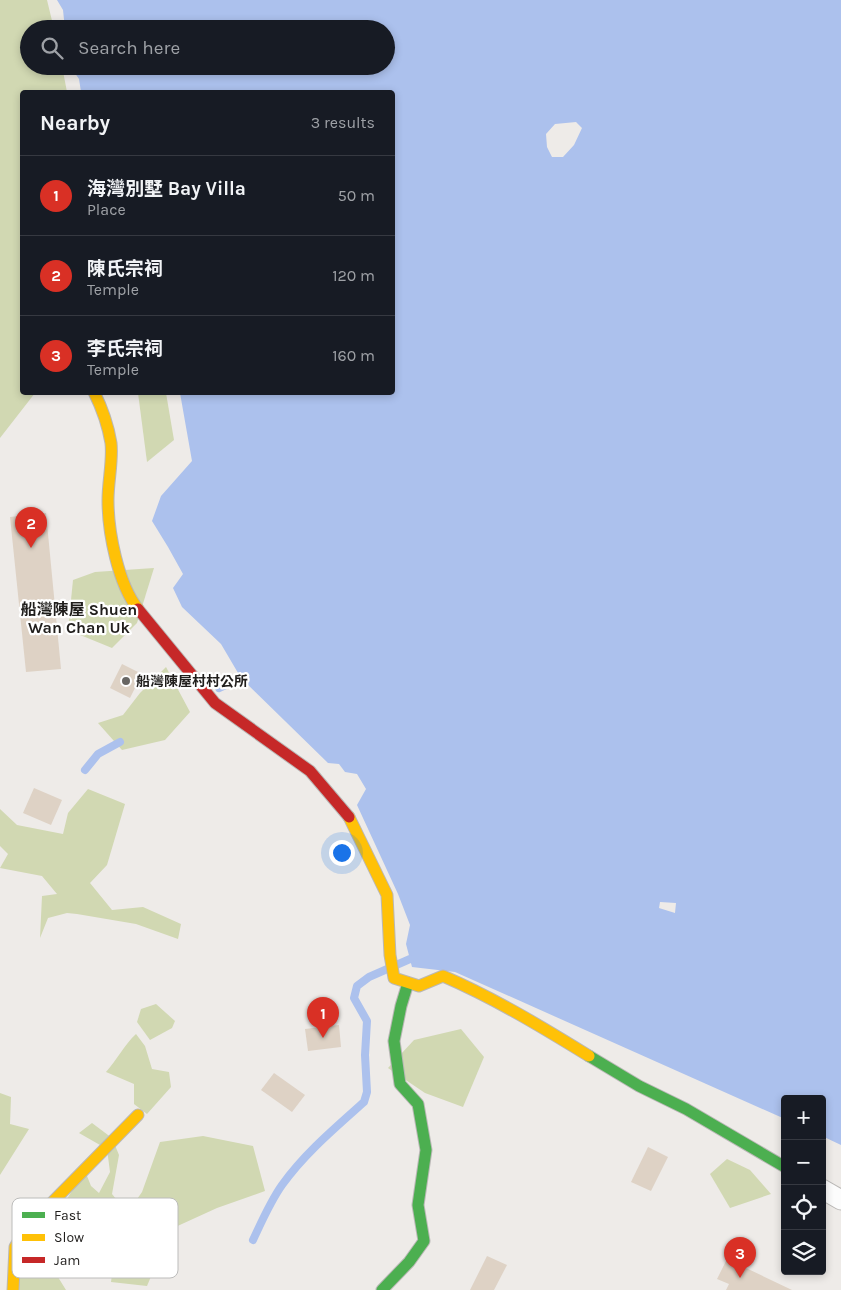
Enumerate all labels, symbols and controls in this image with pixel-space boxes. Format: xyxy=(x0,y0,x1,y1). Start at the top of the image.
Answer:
search box xyxy=(20,20,395,75)
icon: search xyxy=(38,34,66,62)
text: Search here xyxy=(78,37,180,59)
text: Nearby xyxy=(40,111,110,135)
text: 3 results xyxy=(311,113,375,132)
text: 海灣別墅 Bay Villa xyxy=(87,178,246,200)
text: 1 xyxy=(53,186,59,205)
text: 50 m xyxy=(338,186,375,205)
text: Place xyxy=(87,200,126,219)
text: 陳氏宗祠 xyxy=(87,258,163,280)
text: 2 xyxy=(51,266,61,285)
text: 120 m xyxy=(332,266,375,285)
text: Temple xyxy=(87,280,139,299)
text: 李氏宗祠 xyxy=(87,338,163,360)
text: 3 xyxy=(51,346,61,365)
text: 160 m xyxy=(332,346,375,365)
text: Temple xyxy=(87,360,139,379)
pin: 2 xyxy=(15,507,47,548)
district label: 船灣陳屋 Shuen Wan Chan Uk xyxy=(21,600,137,637)
place label: 船灣陳屋村村公所 xyxy=(136,673,248,690)
marker: 船灣陳屋村村公所 xyxy=(120,675,132,687)
your location xyxy=(329,840,355,866)
pin: 1 xyxy=(307,997,339,1038)
map controls xyxy=(781,1095,826,1275)
button: + xyxy=(781,1095,826,1140)
button: − xyxy=(781,1140,826,1185)
button: locate xyxy=(781,1185,826,1230)
legend xyxy=(12,1198,178,1278)
text: Fast xyxy=(54,1207,81,1224)
text: Slow xyxy=(54,1229,84,1246)
button: layers xyxy=(781,1230,826,1275)
pin: 3 xyxy=(724,1237,756,1278)
text: Jam xyxy=(54,1252,80,1269)

